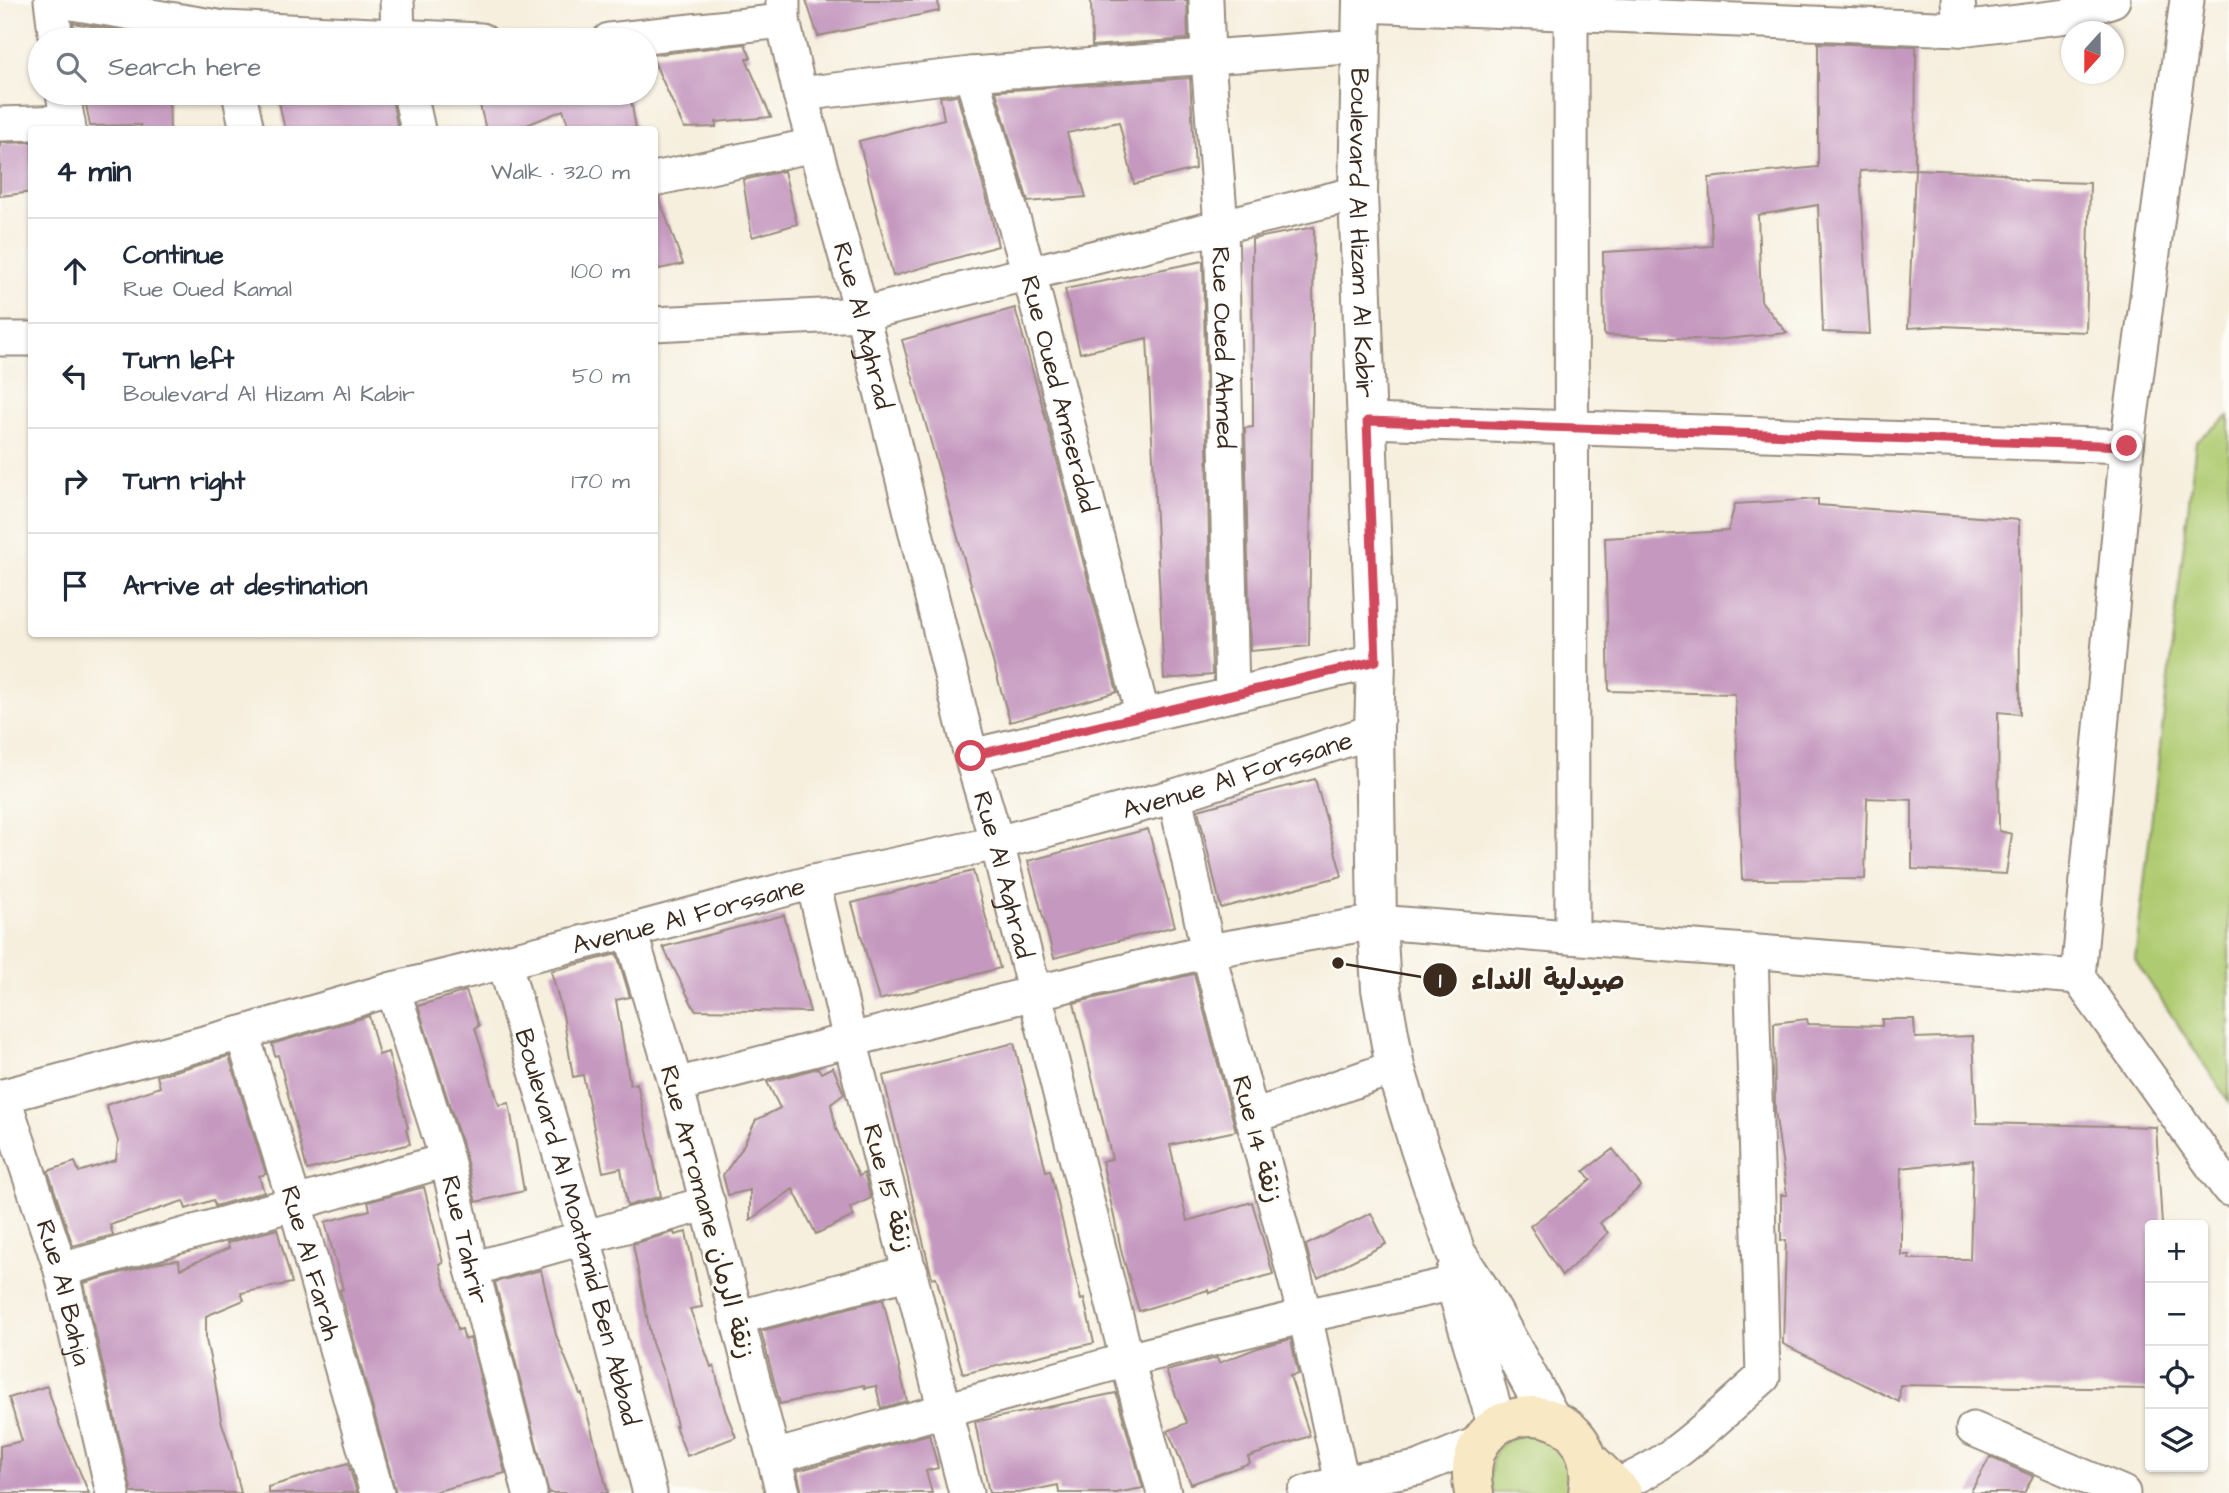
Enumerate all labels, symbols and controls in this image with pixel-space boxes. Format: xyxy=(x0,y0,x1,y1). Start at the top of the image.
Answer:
north arrow xyxy=(2061,21,2124,84)
search box xyxy=(28,28,658,105)
icon: search xyxy=(52,48,90,86)
text: Search here xyxy=(108,49,261,85)
street label: Boulevard Al Hizam Al Kabir xyxy=(1339,68,1383,399)
text: 4 min xyxy=(56,151,131,193)
text: Walk · 320 m xyxy=(491,156,630,188)
text: Continue xyxy=(123,237,224,273)
street label: Rue Al Aghrad xyxy=(824,238,902,413)
street label: Rue Oued Ahmed xyxy=(1202,246,1243,449)
icon: ahead xyxy=(56,252,94,290)
text: 100 m xyxy=(571,255,630,287)
street label: Rue Oued Amserdad xyxy=(1011,272,1107,516)
text: Rue Oued Kamal xyxy=(123,273,292,305)
text: Turn left xyxy=(123,342,234,378)
icon: left xyxy=(56,357,94,395)
text: 50 m xyxy=(572,360,630,392)
text: Boulevard Al Hizam Al Kabir xyxy=(123,378,415,410)
route end xyxy=(2111,430,2142,461)
icon: right xyxy=(56,462,94,500)
text: Turn right xyxy=(123,463,245,499)
text: 170 m xyxy=(571,465,630,497)
icon: arrive xyxy=(56,567,94,605)
text: Arrive at destination xyxy=(123,568,368,604)
street label: Avenue Al Forssane xyxy=(1118,722,1357,828)
route start xyxy=(955,740,986,771)
street label: Rue Al Aghrad xyxy=(964,787,1042,962)
street label: Avenue Al Forssane xyxy=(568,868,809,964)
callout: صيدلية النداء xyxy=(1422,955,1639,1004)
text: صيدلية النداء xyxy=(1471,961,1625,1000)
text: 1 xyxy=(1439,966,1442,995)
street label: Boulevard Al Moatamid Ben Abbad xyxy=(505,1024,649,1429)
street label: Rue Arromane زنقة الرمان xyxy=(651,1062,764,1363)
street label: Rue 14 زنقة xyxy=(1223,1072,1291,1207)
street label: Rue 15 زنقة xyxy=(854,1120,922,1256)
street label: Rue Tahrir xyxy=(432,1172,497,1308)
street label: Rue Al Farah xyxy=(271,1181,350,1345)
street label: Rue Al Bahja xyxy=(26,1215,100,1369)
map controls xyxy=(2145,1220,2208,1472)
button: + xyxy=(2145,1220,2208,1283)
button: − xyxy=(2145,1283,2208,1346)
button: locate xyxy=(2145,1346,2208,1409)
button: layers xyxy=(2145,1409,2208,1472)

